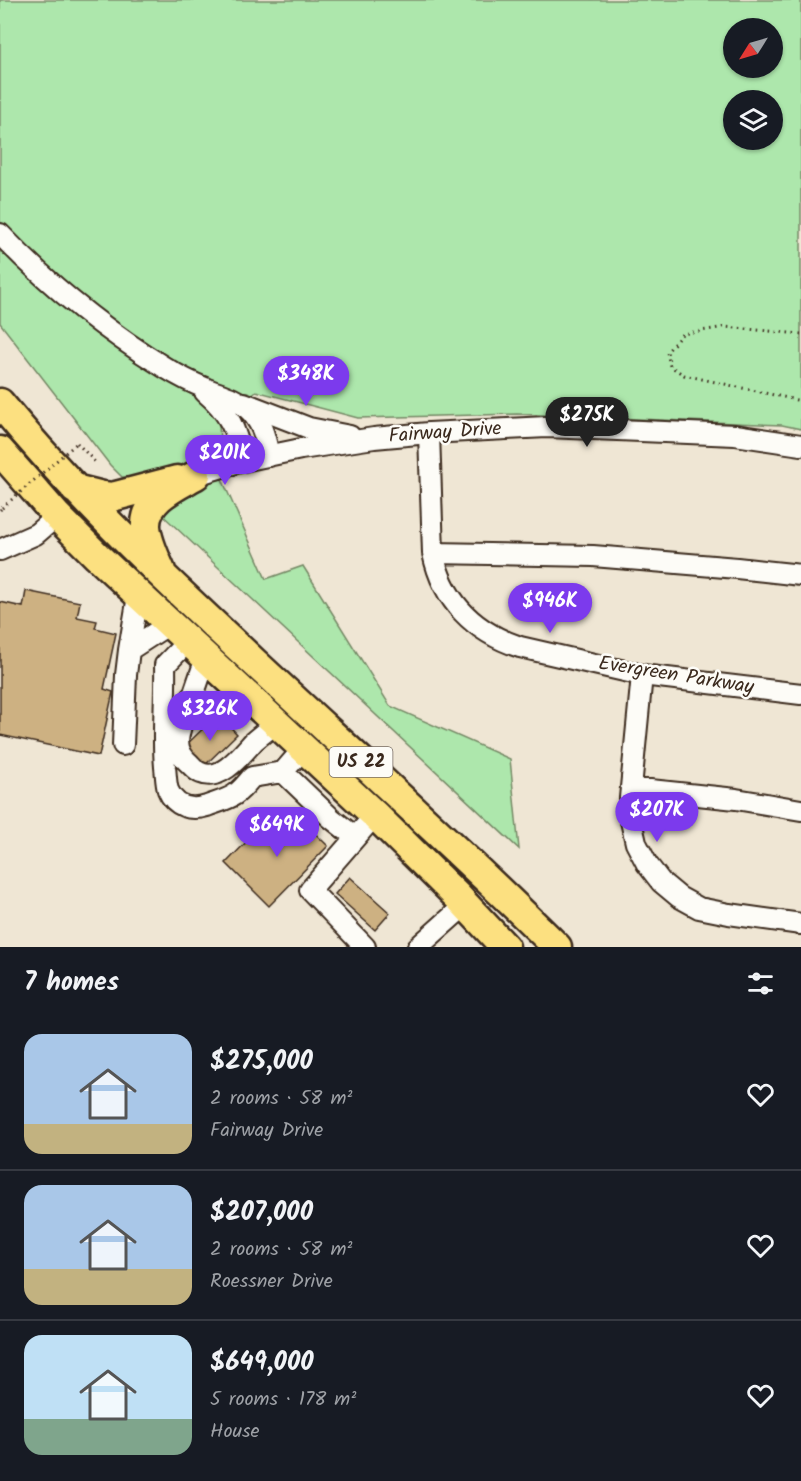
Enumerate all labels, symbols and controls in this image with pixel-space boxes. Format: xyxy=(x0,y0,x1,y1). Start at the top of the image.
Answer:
north arrow xyxy=(723,18,783,78)
map controls xyxy=(723,18,783,150)
button: layers xyxy=(723,90,783,150)
pin: $348K xyxy=(264,356,348,407)
text: $348K xyxy=(277,359,335,391)
pin: $275K xyxy=(545,397,629,448)
text: $275K xyxy=(559,400,615,432)
street label: Fairway Drive xyxy=(387,413,503,453)
pin: $201K xyxy=(183,435,267,486)
text: $201K xyxy=(199,438,251,470)
pin: $946K xyxy=(508,583,592,634)
text: $946K xyxy=(522,586,578,618)
street label: Evergreen Parkway xyxy=(596,648,757,704)
pin: $326K xyxy=(168,691,252,742)
text: $326K xyxy=(181,694,239,726)
road number: US 22 xyxy=(330,747,392,777)
pin: $207K xyxy=(615,792,699,843)
text: $207K xyxy=(629,795,685,827)
pin: $649K xyxy=(235,807,319,858)
text: $649K xyxy=(249,810,305,842)
text: 7 homes xyxy=(24,962,119,1004)
icon: filters xyxy=(744,967,777,1000)
text: $275,000 xyxy=(210,1041,313,1083)
icon: home xyxy=(72,1058,144,1130)
icon: heart xyxy=(744,1078,777,1111)
text: 2 rooms · 58 m² xyxy=(210,1083,352,1115)
text: Fairway Drive xyxy=(210,1115,323,1147)
text: $207,000 xyxy=(210,1192,313,1234)
icon: home xyxy=(72,1209,144,1281)
icon: heart xyxy=(744,1229,777,1262)
text: 2 rooms · 58 m² xyxy=(210,1234,352,1266)
text: Roessner Drive xyxy=(210,1266,333,1298)
text: $649,000 xyxy=(210,1342,314,1384)
icon: home xyxy=(72,1359,144,1431)
icon: heart xyxy=(744,1379,777,1412)
text: 5 rooms · 178 m² xyxy=(210,1384,356,1416)
text: House xyxy=(210,1416,260,1448)

